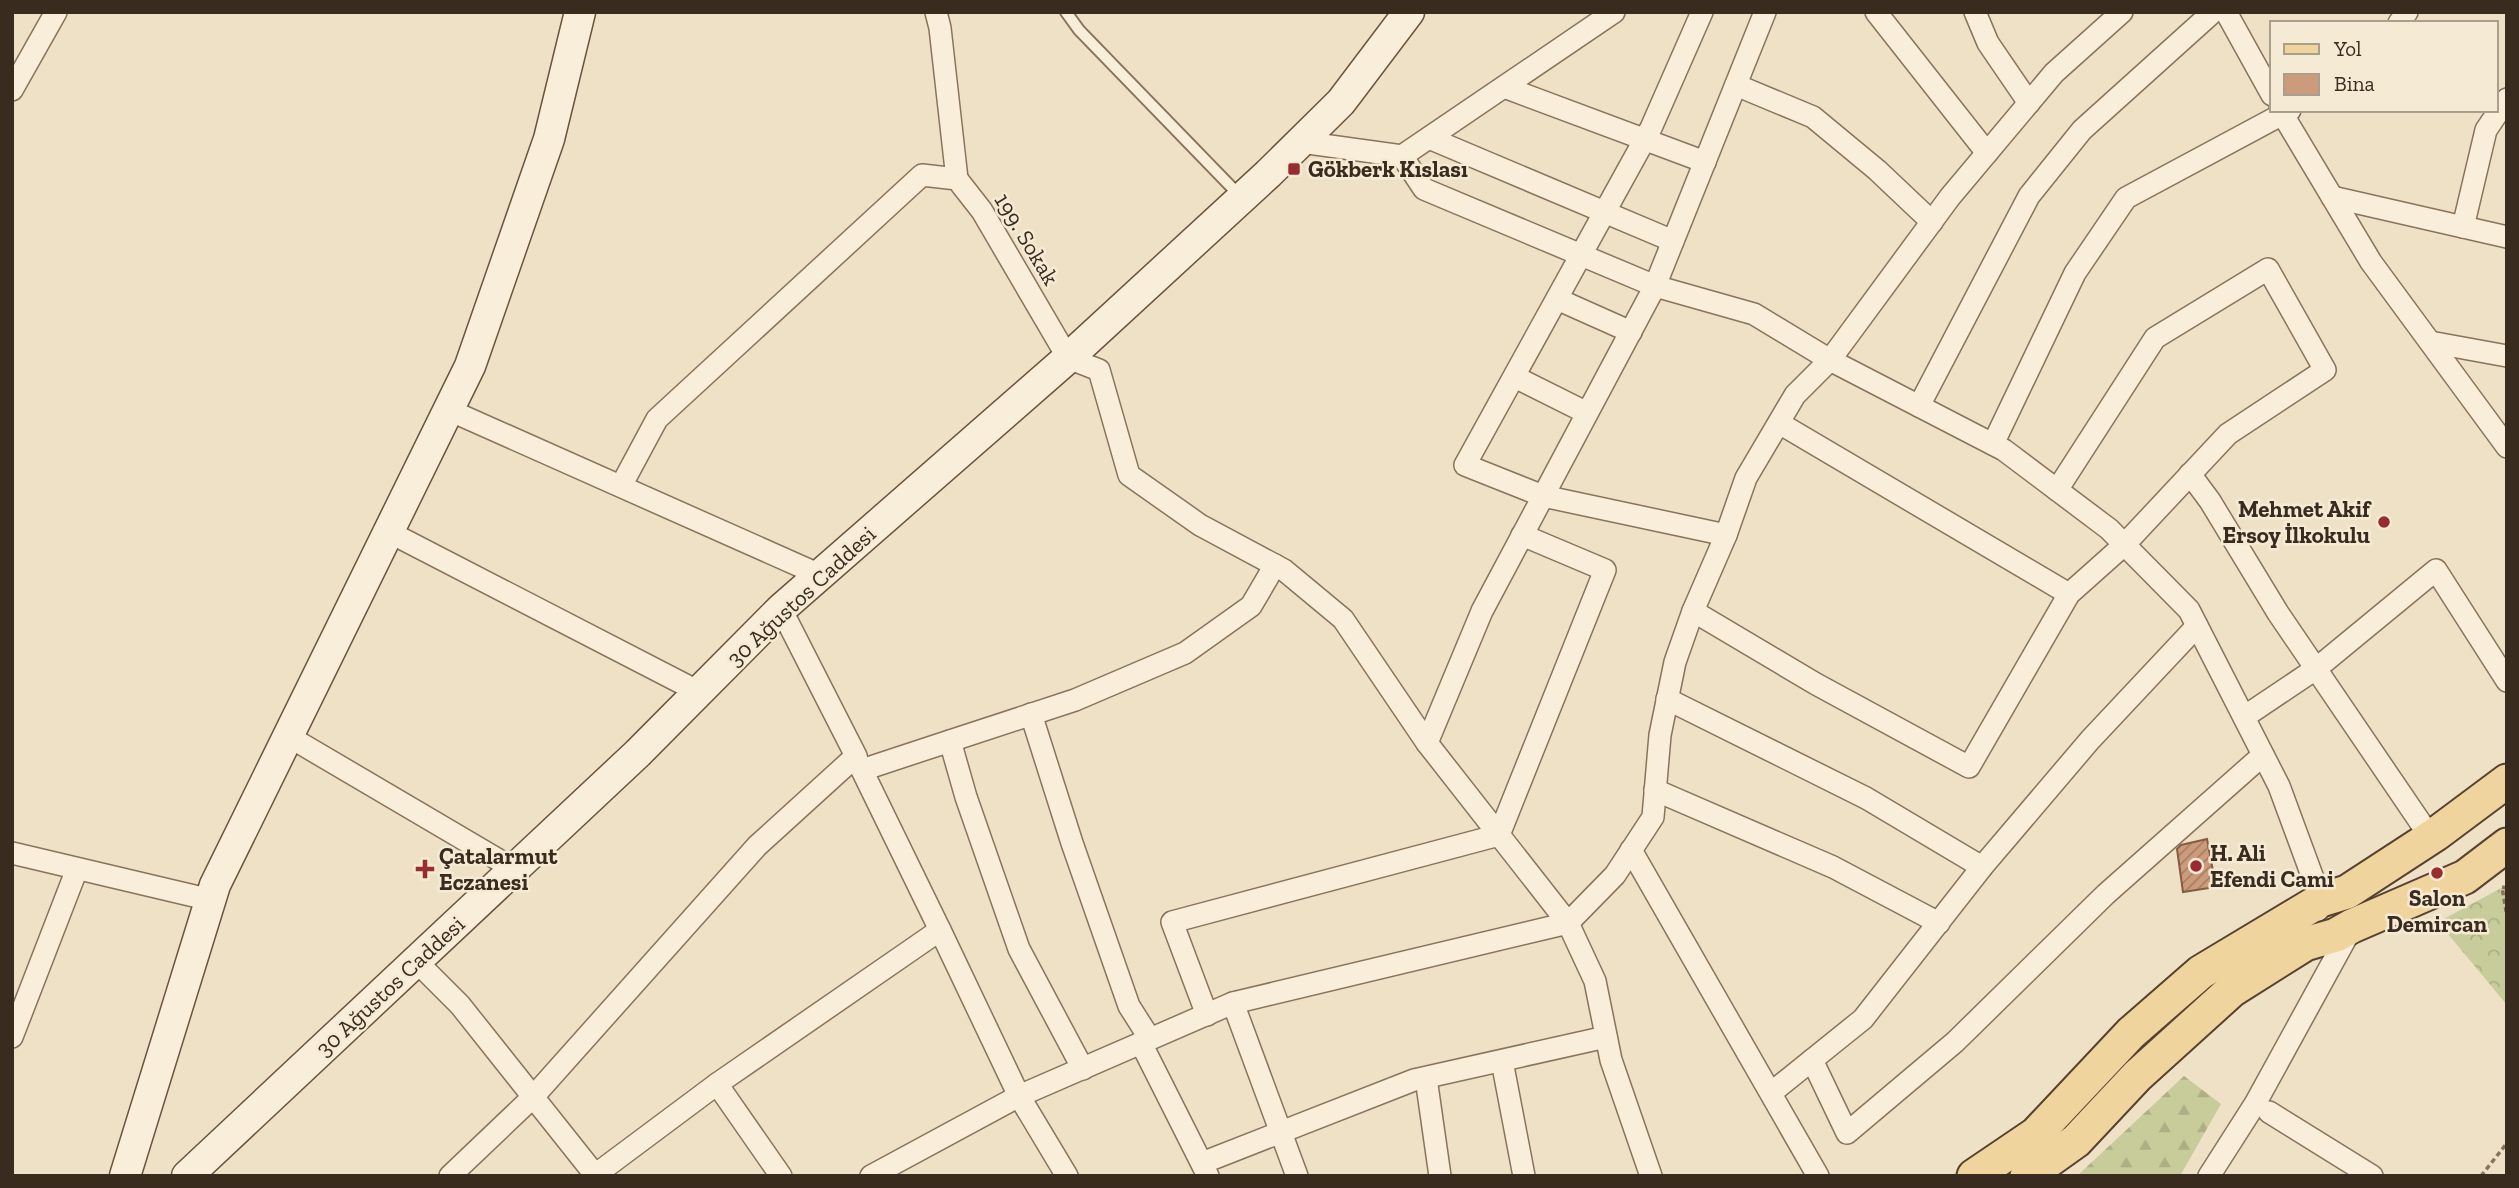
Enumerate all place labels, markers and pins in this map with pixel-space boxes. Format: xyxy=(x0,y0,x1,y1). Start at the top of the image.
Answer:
place label: Gökberk Kıslası xyxy=(1308,155,1468,183)
marker: Gökberk Kıslası xyxy=(1286,161,1302,177)
place label: Mehmet Akif Ersoy İlkokulu xyxy=(2223,495,2372,549)
marker: Mehmet Akif Ersoy İlkokulu xyxy=(2376,514,2392,530)
place label: H. Ali Efendi Cami xyxy=(2210,839,2334,893)
place label: Çatalarmut Eczanesi xyxy=(439,842,558,896)
marker: H. Ali Efendi Cami xyxy=(2188,858,2204,874)
marker: Çatalarmut Eczanesi xyxy=(417,861,433,877)
marker: Salon Demircan xyxy=(2429,865,2445,881)
place label: Salon Demircan xyxy=(2387,884,2488,938)

